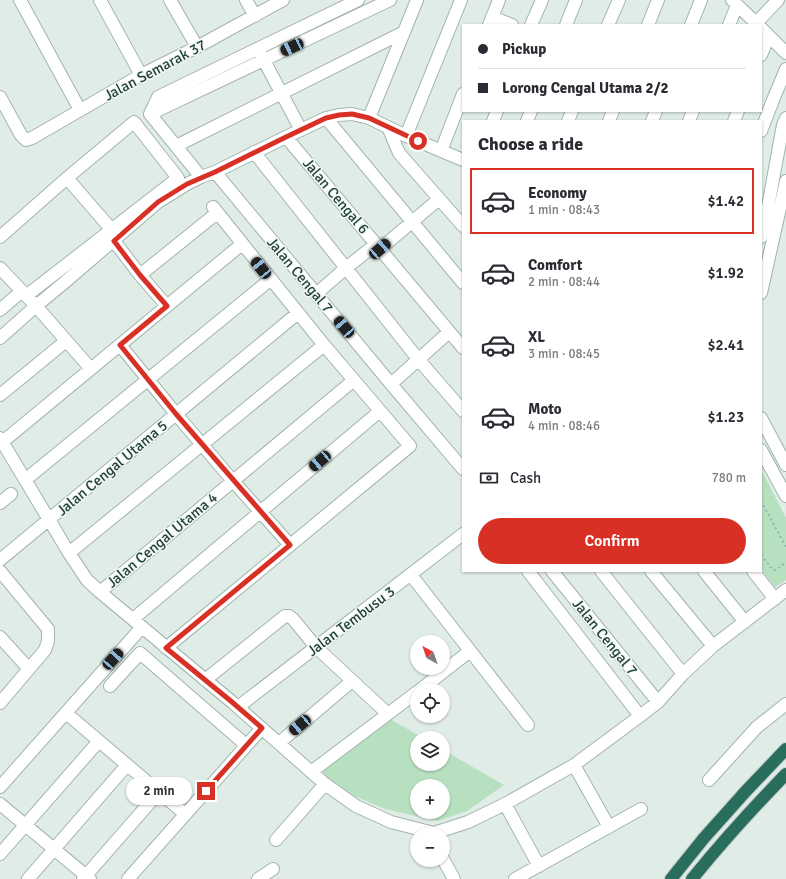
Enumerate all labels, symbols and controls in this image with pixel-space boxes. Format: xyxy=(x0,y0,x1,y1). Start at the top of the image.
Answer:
street label: Jalan Semarak 37 xyxy=(101,36,209,104)
car xyxy=(279,36,305,58)
text: Pickup xyxy=(502,40,546,58)
text: Lorong Cengal Utama 2/2 xyxy=(502,79,669,97)
route start xyxy=(409,132,427,150)
text: Choose a ride xyxy=(478,133,583,155)
street label: Jalan Cengal 6 xyxy=(299,154,373,238)
icon: car xyxy=(480,183,516,219)
text: Economy xyxy=(528,184,587,202)
text: $1.42 xyxy=(707,192,744,210)
text: 1 min · 08:43 xyxy=(528,202,600,218)
street label: Jalan Cengal 7 xyxy=(263,233,337,317)
car xyxy=(367,237,393,261)
car xyxy=(249,255,273,281)
icon: car xyxy=(480,255,516,291)
text: Comfort xyxy=(528,256,582,274)
text: $1.92 xyxy=(707,264,744,282)
text: 2 min · 08:44 xyxy=(528,274,600,290)
car xyxy=(332,314,356,340)
icon: car xyxy=(480,327,516,363)
text: XL xyxy=(528,328,545,346)
text: $2.41 xyxy=(707,336,744,354)
text: 3 min · 08:45 xyxy=(528,346,600,362)
icon: car xyxy=(480,399,516,435)
text: Moto xyxy=(528,400,562,418)
text: $1.23 xyxy=(707,408,744,426)
street label: Jalan Cengal Utama 5 xyxy=(53,416,171,520)
text: 4 min · 08:46 xyxy=(528,418,600,434)
car xyxy=(307,449,333,473)
icon: cash xyxy=(478,467,500,489)
text: Cash xyxy=(510,469,541,487)
text: 780 m xyxy=(712,470,746,486)
street label: Jalan Cengal Utama 4 xyxy=(103,488,221,592)
button: Confirm xyxy=(478,518,746,564)
street label: Jalan Tembusu 3 xyxy=(304,582,398,660)
street label: Jalan Cengal 7 xyxy=(569,595,641,679)
north arrow xyxy=(410,635,450,675)
map controls xyxy=(410,635,450,867)
car xyxy=(101,646,125,672)
button: locate xyxy=(410,683,450,723)
car xyxy=(287,713,313,737)
button: layers xyxy=(410,731,450,771)
callout: 2 min xyxy=(126,777,192,805)
button: + xyxy=(410,779,450,819)
route end xyxy=(197,782,215,800)
text: 2 min xyxy=(143,783,175,799)
button: − xyxy=(410,827,450,867)

